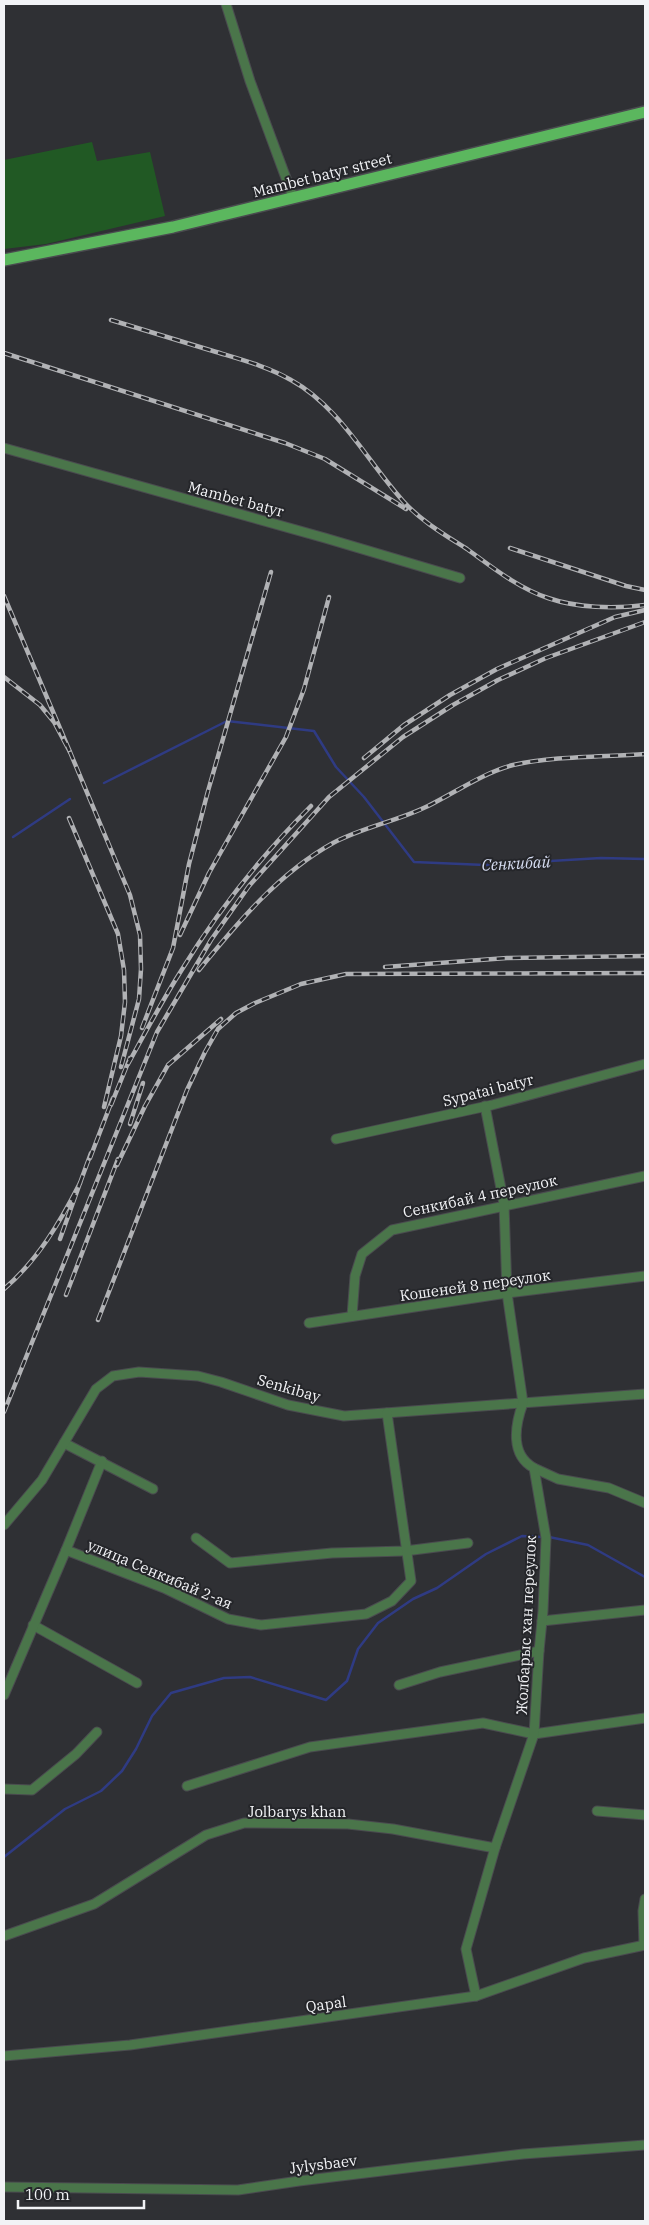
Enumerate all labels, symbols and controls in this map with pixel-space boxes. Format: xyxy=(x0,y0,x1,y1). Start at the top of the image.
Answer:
street label: Mambet batyr street xyxy=(251,149,393,201)
street label: Mambet batyr xyxy=(186,477,286,521)
water label: Сенкибай xyxy=(481,851,551,875)
street label: Sypatai batyr xyxy=(441,1069,536,1110)
street label: Сенкибай 4 переулок xyxy=(401,1170,559,1222)
street label: Кошеней 8 переулок xyxy=(398,1265,552,1305)
street label: Senkibay xyxy=(255,1370,323,1406)
street label: улица Сенкибай 2-ая xyxy=(85,1535,235,1613)
street label: Жолбарыс хан переулок xyxy=(512,1535,540,1715)
street label: Jolbarys khan xyxy=(248,1802,347,1821)
street label: Qapal xyxy=(304,1992,348,2016)
street label: Jylysbaev xyxy=(288,2150,358,2178)
scale bar xyxy=(18,2178,144,2210)
text: 100 m xyxy=(25,2185,70,2204)

